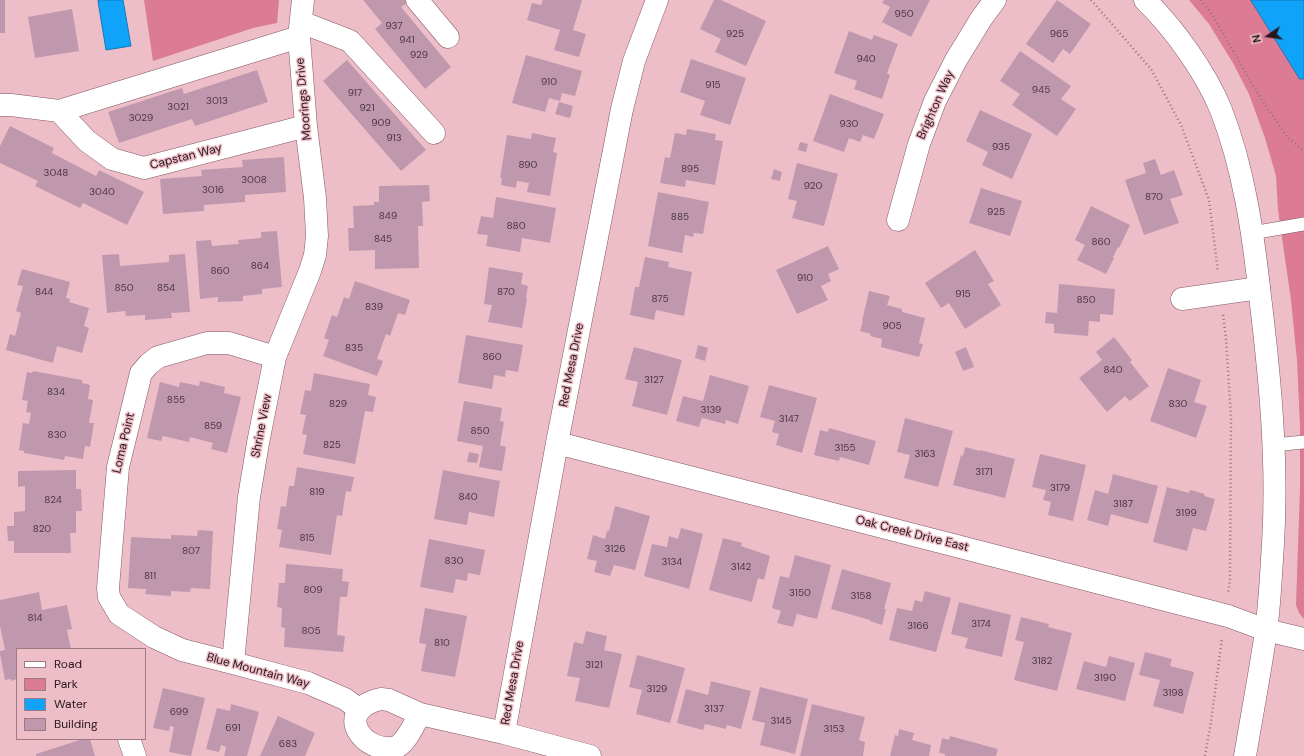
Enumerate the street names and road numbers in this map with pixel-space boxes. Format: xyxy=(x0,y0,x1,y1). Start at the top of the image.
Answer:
street label: Moorings Drive xyxy=(293,57,315,141)
street label: Brighton Way xyxy=(914,68,958,142)
street label: Capstan Way xyxy=(148,141,224,173)
street label: Red Mesa Drive xyxy=(557,322,587,408)
street label: Shrine View xyxy=(249,393,275,459)
street label: Loma Point xyxy=(110,411,138,475)
street label: Oak Creek Drive East xyxy=(854,513,970,555)
street label: Red Mesa Drive xyxy=(498,640,528,726)
street label: Blue Mountain Way xyxy=(205,650,311,692)

